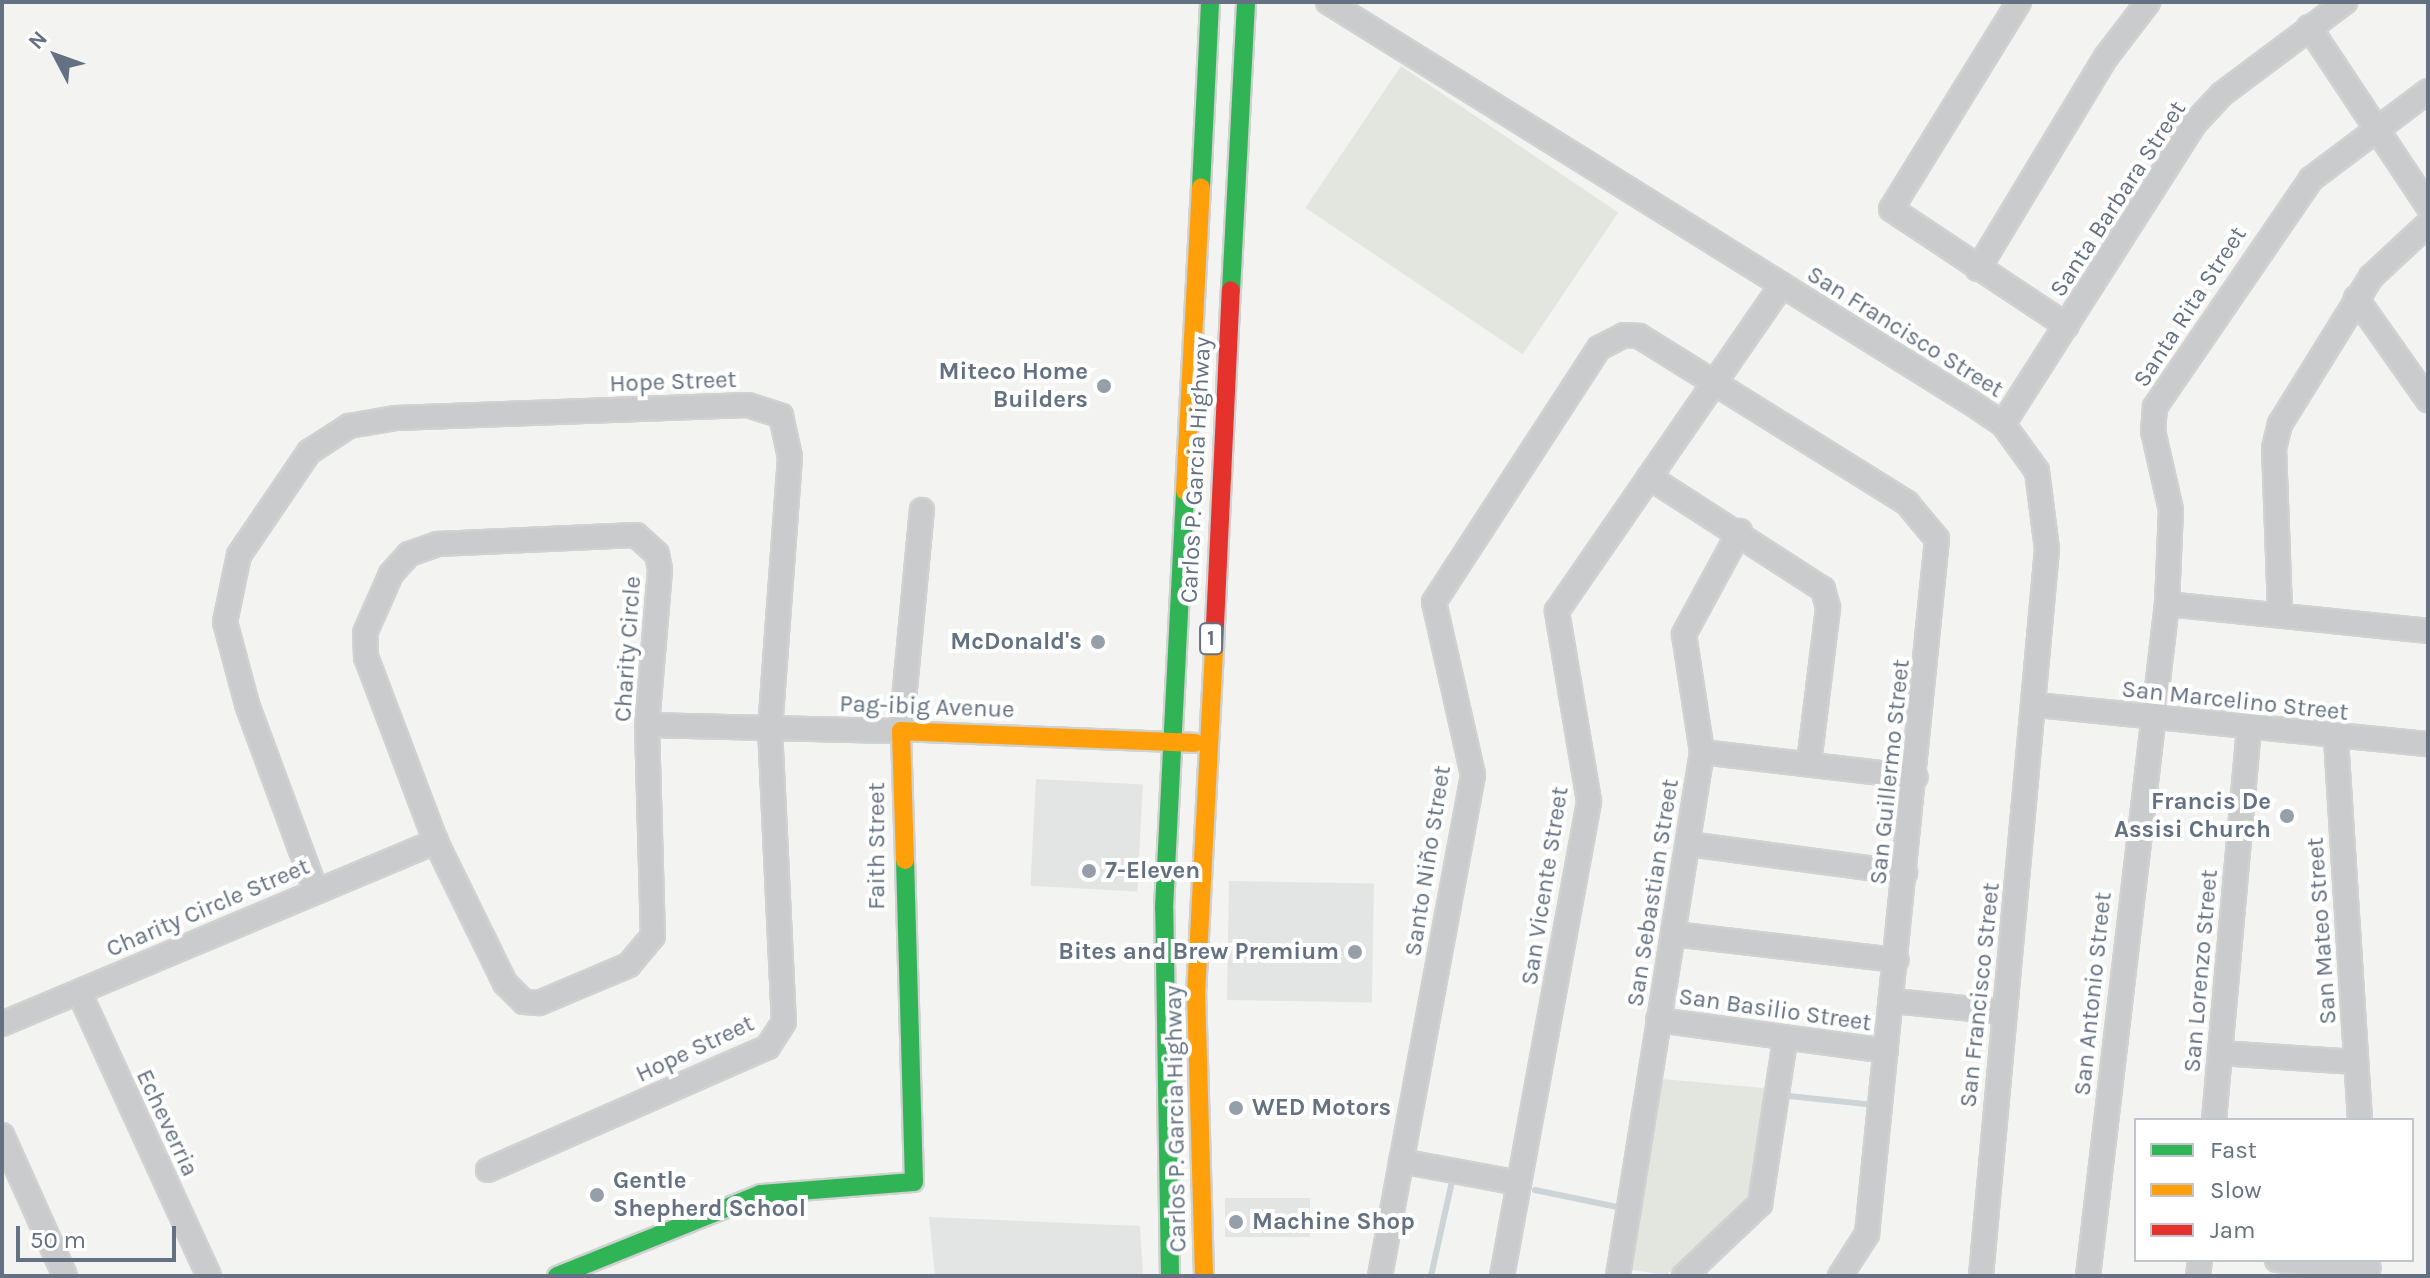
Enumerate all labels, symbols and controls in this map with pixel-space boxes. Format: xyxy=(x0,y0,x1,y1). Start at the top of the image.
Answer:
north arrow xyxy=(16,16,96,96)
text: N xyxy=(23,26,53,55)
street label: Santa Barbara Street xyxy=(2044,96,2192,302)
street label: Santa Rita Street xyxy=(2127,221,2253,393)
street label: San Francisco Street xyxy=(1802,260,2008,404)
street label: Carlos P. Garcia Highway xyxy=(1175,336,1217,604)
place label: Miteco Home Builders xyxy=(939,358,1088,414)
street label: Hope Street xyxy=(609,365,737,399)
marker: Miteco Home Builders xyxy=(1095,377,1113,395)
street label: Charity Circle xyxy=(609,575,647,723)
road number: 1 xyxy=(1199,621,1223,657)
place label: McDonald's xyxy=(950,628,1082,656)
marker: McDonald's xyxy=(1089,633,1107,651)
street label: San Guillermo Street xyxy=(1864,658,1916,886)
street label: San Marcelino Street xyxy=(2120,675,2350,727)
street label: Pag-ibig Avenue xyxy=(839,690,1015,724)
street label: Santo Niño Street xyxy=(1399,764,1457,958)
street label: San Sebastian Street xyxy=(1621,777,1685,1009)
street label: Faith Street xyxy=(863,782,891,910)
street label: San Vicente Street xyxy=(1515,785,1575,987)
place label: Francis De Assisi Church xyxy=(2114,788,2271,844)
marker: Francis De Assisi Church xyxy=(2278,807,2296,825)
street label: San Mateo Street xyxy=(2301,836,2343,1026)
street label: Charity Circle Street xyxy=(102,852,314,964)
place label: 7-Eleven xyxy=(1105,857,1200,885)
marker: 7-Eleven xyxy=(1080,862,1098,880)
street label: San Lorenzo Street xyxy=(2178,868,2224,1074)
street label: San Francisco Street xyxy=(1954,881,2006,1109)
street label: San Antonio Street xyxy=(2068,891,2118,1097)
place label: Bites and Brew Premium xyxy=(1058,938,1339,966)
marker: Bites and Brew Premium xyxy=(1346,943,1364,961)
street label: San Basilio Street xyxy=(1677,982,1873,1038)
street label: Carlos P. Garcia Highway xyxy=(1159,985,1193,1253)
street label: Hope Street xyxy=(631,1009,759,1089)
street label: Echeverria xyxy=(130,1065,204,1181)
place label: WED Motors xyxy=(1252,1094,1391,1122)
marker: WED Motors xyxy=(1227,1099,1245,1117)
legend xyxy=(2134,1118,2414,1262)
text: Fast xyxy=(2210,1136,2257,1164)
place label: Gentle Shepherd School xyxy=(613,1167,806,1223)
text: Slow xyxy=(2210,1176,2262,1204)
marker: Gentle Shepherd School xyxy=(588,1186,606,1204)
place label: Machine Shop xyxy=(1252,1208,1415,1236)
scale bar xyxy=(20,1210,180,1260)
marker: Machine Shop xyxy=(1227,1213,1245,1231)
text: Jam xyxy=(2210,1216,2255,1244)
text: 50 m xyxy=(30,1226,86,1254)

